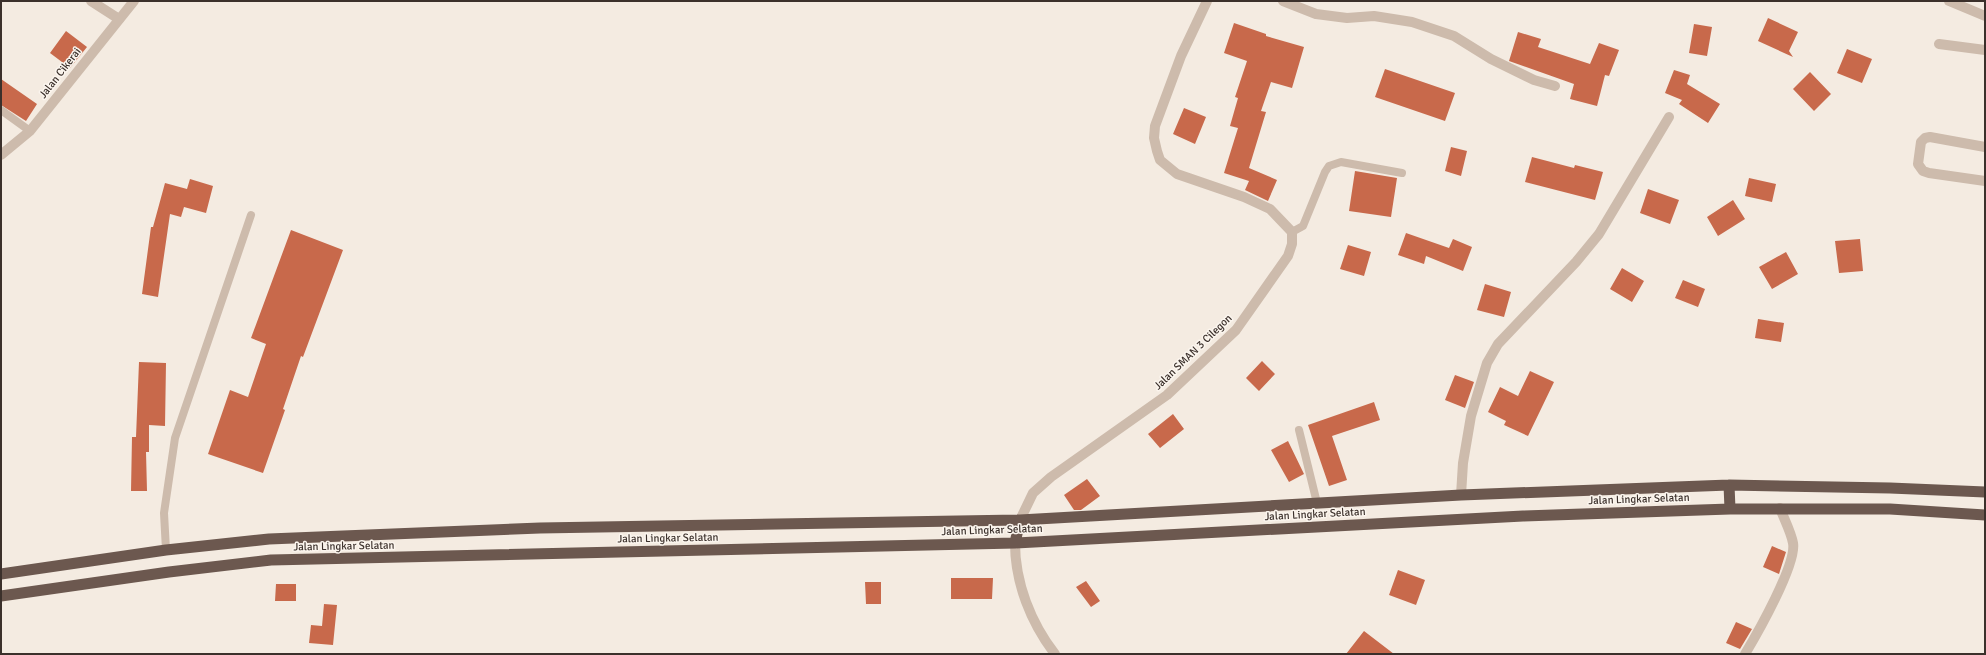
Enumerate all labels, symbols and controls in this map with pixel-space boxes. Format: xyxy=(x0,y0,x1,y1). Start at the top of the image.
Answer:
street label: Jalan Cikerai xyxy=(36,45,84,101)
street label: Jalan SMAN 3 Cilegon xyxy=(1151,312,1235,392)
street label: Jalan Lingkar Selatan xyxy=(1588,491,1690,507)
street label: Jalan Lingkar Selatan xyxy=(1264,505,1366,523)
street label: Jalan Lingkar Selatan xyxy=(941,522,1043,538)
street label: Jalan Lingkar Selatan xyxy=(617,531,719,545)
street label: Jalan Lingkar Selatan xyxy=(293,539,395,553)

